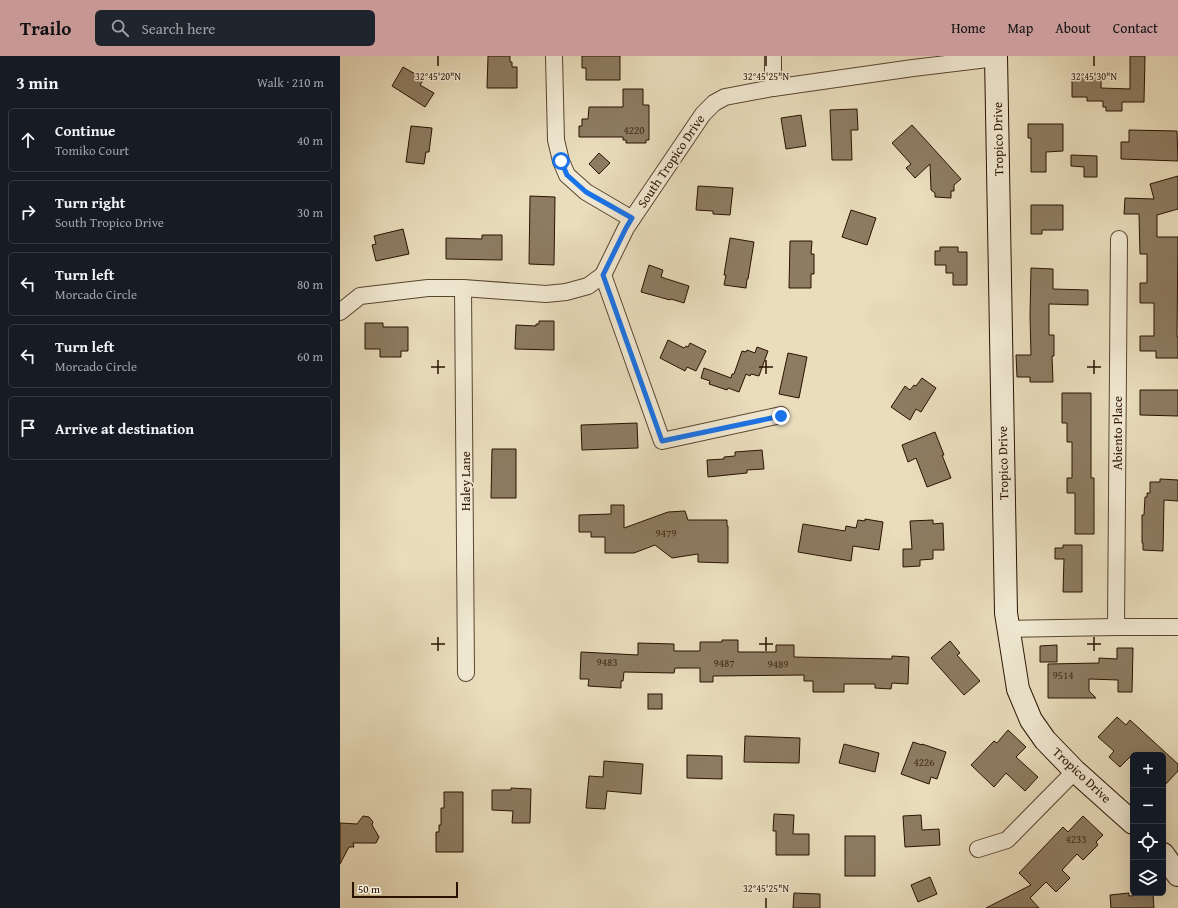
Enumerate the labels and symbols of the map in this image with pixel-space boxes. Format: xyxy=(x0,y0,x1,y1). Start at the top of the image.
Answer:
text: 32°45'20"N xyxy=(415,69,461,84)
text: 32°45'25"N xyxy=(743,69,789,84)
text: 32°45'30"N xyxy=(1071,69,1117,84)
street label: Tropico Drive xyxy=(988,102,1008,176)
street label: South Tropico Drive xyxy=(633,111,709,211)
house number: 4220 xyxy=(623,122,645,138)
route start xyxy=(552,152,570,170)
street label: Abiento Place xyxy=(1108,396,1127,470)
route end xyxy=(772,407,790,425)
street label: Tropico Drive xyxy=(993,426,1013,500)
street label: Haley Lane xyxy=(456,451,475,511)
house number: 9479 xyxy=(655,525,677,541)
house number: 9483 xyxy=(596,654,618,670)
house number: 9487 xyxy=(713,655,735,671)
house number: 9489 xyxy=(767,656,789,672)
house number: 9514 xyxy=(1052,667,1074,683)
street label: Tropico Drive xyxy=(1048,743,1116,807)
house number: 4226 xyxy=(913,754,935,770)
house number: 4233 xyxy=(1065,831,1087,847)
scale bar xyxy=(352,880,458,899)
text: 32°45'25"N xyxy=(743,881,789,896)

